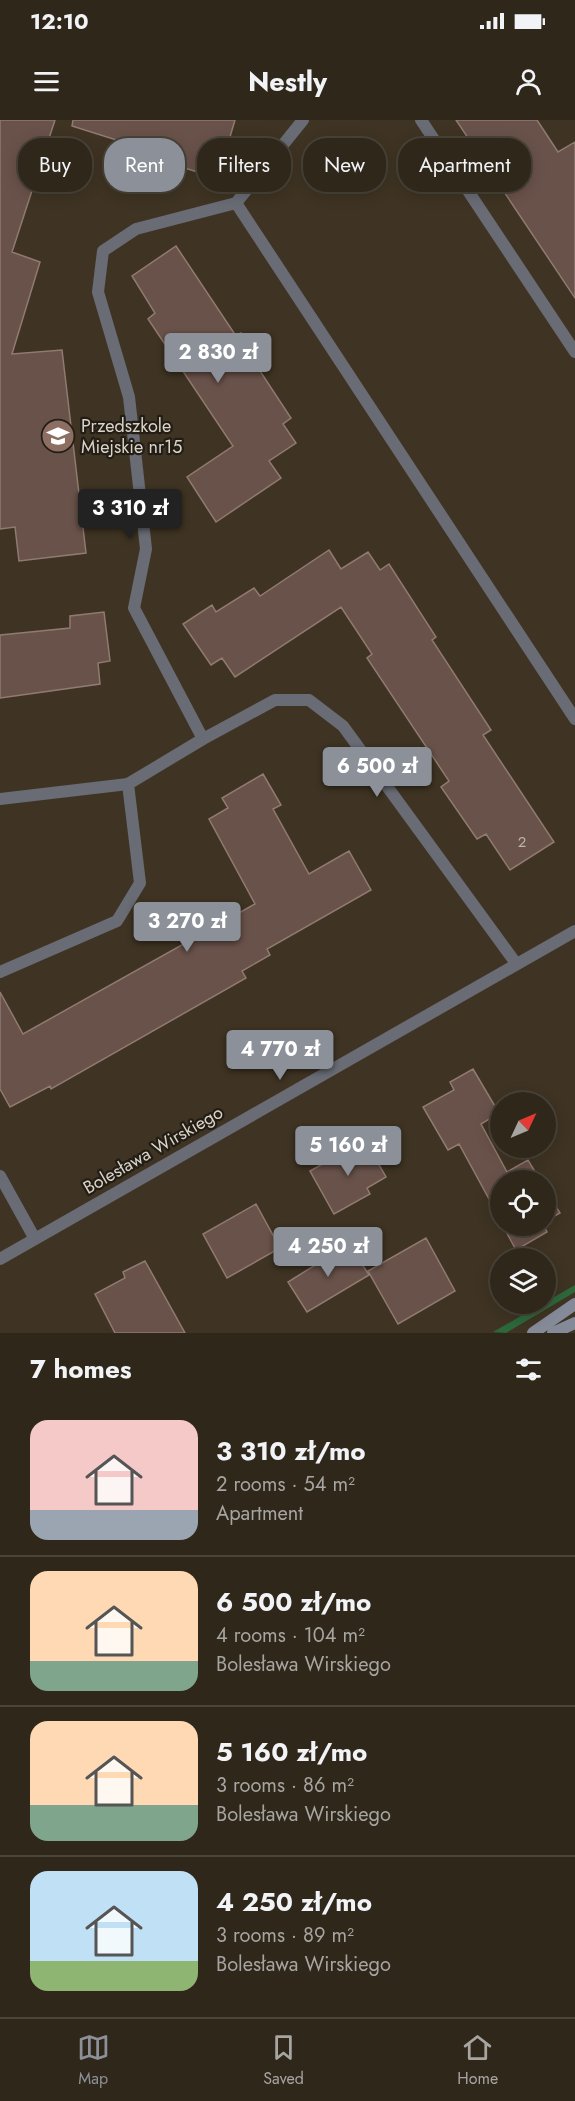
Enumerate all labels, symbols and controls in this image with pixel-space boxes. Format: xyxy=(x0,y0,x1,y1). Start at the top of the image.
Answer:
text: 12:10 xyxy=(30,5,88,37)
text: Nestly xyxy=(248,62,327,101)
icon: menu xyxy=(30,65,63,98)
icon: person xyxy=(512,65,545,98)
chip: Buy xyxy=(18,138,92,192)
chip: Rent xyxy=(104,138,185,192)
chip: Filters xyxy=(197,138,291,192)
chip: New xyxy=(303,138,386,192)
chip: Apartment xyxy=(398,138,531,192)
pin: 2 830 zł xyxy=(156,333,280,384)
text: 2 830 zł xyxy=(178,338,258,367)
place label: Przedszkole Miejskie nr15 xyxy=(81,413,182,460)
school or university icon: Przedszkole Miejskie nr15 xyxy=(40,418,76,454)
pin: 3 310 zł xyxy=(68,489,192,540)
text: 3 310 zł xyxy=(92,494,168,523)
pin: 6 500 zł xyxy=(315,747,439,798)
text: 6 500 zł xyxy=(337,752,417,781)
house number: 2 xyxy=(518,831,526,853)
pin: 3 270 zł xyxy=(125,902,249,953)
text: 3 270 zł xyxy=(148,907,226,936)
pin: 4 770 zł xyxy=(218,1030,342,1081)
text: 4 770 zł xyxy=(240,1035,320,1064)
north arrow xyxy=(490,1092,556,1158)
map controls xyxy=(490,1092,556,1314)
street label: Bolesława Wirskiego xyxy=(78,1099,228,1201)
pin: 5 160 zł xyxy=(286,1126,410,1177)
text: 5 160 zł xyxy=(309,1131,387,1160)
button: locate xyxy=(490,1170,556,1236)
pin: 4 250 zł xyxy=(266,1227,390,1278)
text: 4 250 zł xyxy=(287,1232,369,1261)
button: layers xyxy=(490,1248,556,1314)
text: 7 homes xyxy=(30,1350,132,1388)
icon: filters xyxy=(512,1353,545,1386)
text: 3 310 zł/mo xyxy=(216,1432,366,1470)
icon: home xyxy=(78,1444,150,1516)
text: 2 rooms · 54 m² xyxy=(216,1470,355,1499)
text: Apartment xyxy=(216,1499,303,1528)
text: 6 500 zł/mo xyxy=(216,1583,371,1621)
icon: home xyxy=(78,1595,150,1667)
text: 4 rooms · 104 m² xyxy=(216,1621,365,1650)
text: Bolesława Wirskiego xyxy=(216,1650,391,1679)
text: 5 160 zł/mo xyxy=(216,1733,367,1771)
icon: home xyxy=(78,1745,150,1817)
text: 3 rooms · 86 m² xyxy=(216,1771,354,1800)
text: Bolesława Wirskiego xyxy=(216,1800,391,1829)
text: 4 250 zł/mo xyxy=(216,1883,372,1921)
icon: home xyxy=(78,1895,150,1967)
text: 3 rooms · 89 m² xyxy=(216,1921,354,1950)
text: Bolesława Wirskiego xyxy=(216,1950,391,1979)
tab: Map xyxy=(77,2031,110,2090)
tab: Saved xyxy=(263,2031,304,2090)
tab: Home xyxy=(457,2031,498,2090)

